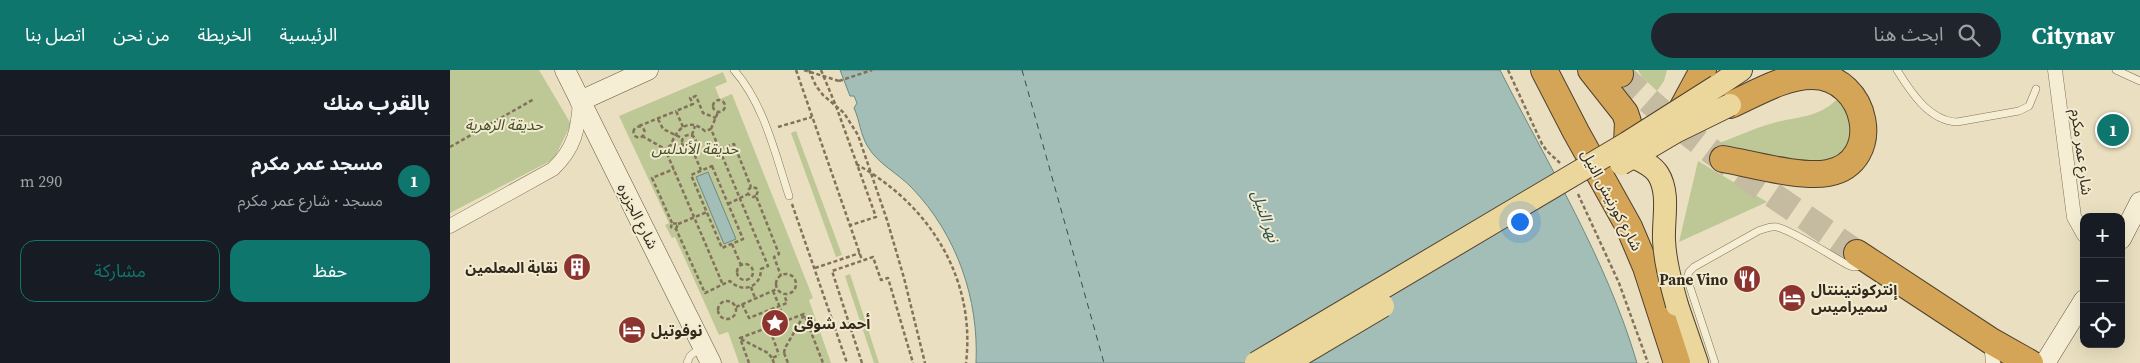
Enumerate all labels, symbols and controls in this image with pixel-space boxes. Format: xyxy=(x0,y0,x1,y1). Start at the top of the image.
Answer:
search box xyxy=(1651,13,2001,58)
text: Citynav xyxy=(2031,19,2115,52)
text: ابحث هنا xyxy=(1874,21,1943,47)
icon: search xyxy=(1955,21,1983,49)
text: اتصل بنا xyxy=(25,22,85,47)
text: من نحن xyxy=(113,22,170,47)
text: الخريطة xyxy=(198,22,252,47)
text: الرئيسية xyxy=(280,22,337,47)
text: بالقرب منك xyxy=(323,88,430,117)
street label: شارع عمر مكرم xyxy=(2064,108,2098,197)
pin: 1 xyxy=(2097,111,2129,149)
park label: حديقة الزهرية xyxy=(465,114,543,135)
park label: حديقة الأندلس xyxy=(652,138,739,159)
street label: شارع كورنيش النيل xyxy=(1575,145,1648,256)
text: مسجد عمر مكرم xyxy=(251,150,383,176)
text: 290 m xyxy=(20,170,62,192)
text: 1 xyxy=(410,170,418,192)
street label: شارع الجزيره xyxy=(611,180,664,254)
water label: نهر النيل xyxy=(1247,187,1286,246)
text: مسجد · شارع عمر مكرم xyxy=(238,189,383,211)
your location xyxy=(1507,209,1533,235)
map controls xyxy=(2080,213,2125,348)
button: + xyxy=(2080,213,2125,258)
button: مشاركة xyxy=(20,240,220,302)
button: حفظ xyxy=(230,240,430,302)
building icon: نقابة المعلمين xyxy=(562,252,592,282)
place label: نقابة المعلمين xyxy=(465,257,558,278)
button: − xyxy=(2080,258,2125,303)
restaurant icon: Pane Vino xyxy=(1732,264,1762,294)
place label: Pane Vino xyxy=(1659,269,1729,290)
place label: إنتركونتيننتال سميراميس xyxy=(1811,279,1898,317)
hotel icon: إنتركونتيننتال سميراميس xyxy=(1777,283,1807,313)
button: locate xyxy=(2080,303,2125,348)
place icon: أحمد شوقى xyxy=(760,308,790,338)
place label: أحمد شوقى xyxy=(794,313,870,334)
hotel icon: نوفوتيل xyxy=(617,315,647,345)
place label: نوفوتيل xyxy=(651,320,702,341)

